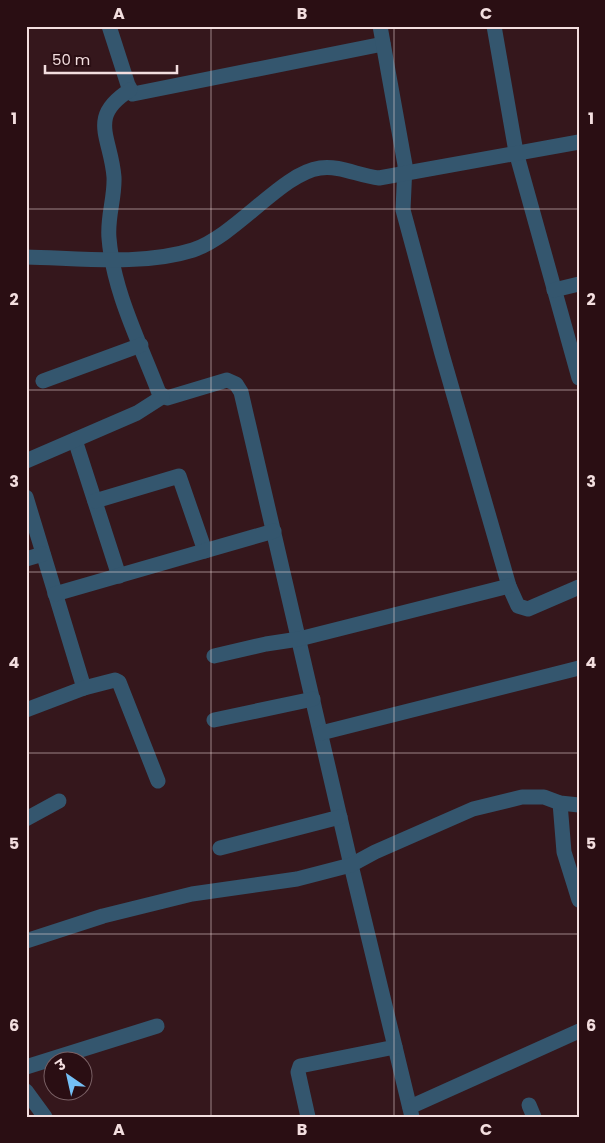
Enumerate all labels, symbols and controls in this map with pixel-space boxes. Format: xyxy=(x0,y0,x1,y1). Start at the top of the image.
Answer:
text: A xyxy=(113,2,125,25)
text: B xyxy=(297,2,307,25)
text: C xyxy=(480,2,492,25)
scale bar xyxy=(45,42,178,74)
text: 50 m xyxy=(52,49,90,70)
text: 1 xyxy=(11,107,17,130)
text: 1 xyxy=(588,107,594,130)
text: 2 xyxy=(9,288,19,311)
text: 2 xyxy=(586,288,596,311)
text: 3 xyxy=(9,470,19,493)
text: 3 xyxy=(586,470,596,493)
text: 4 xyxy=(9,651,20,674)
text: 4 xyxy=(586,651,597,674)
text: 5 xyxy=(9,832,19,855)
text: 5 xyxy=(586,832,596,855)
text: 6 xyxy=(9,1014,19,1037)
text: 6 xyxy=(586,1014,596,1037)
north arrow xyxy=(42,1050,92,1100)
text: उ xyxy=(51,1054,70,1076)
text: A xyxy=(113,1118,125,1141)
text: B xyxy=(297,1118,307,1141)
text: C xyxy=(480,1118,492,1141)

